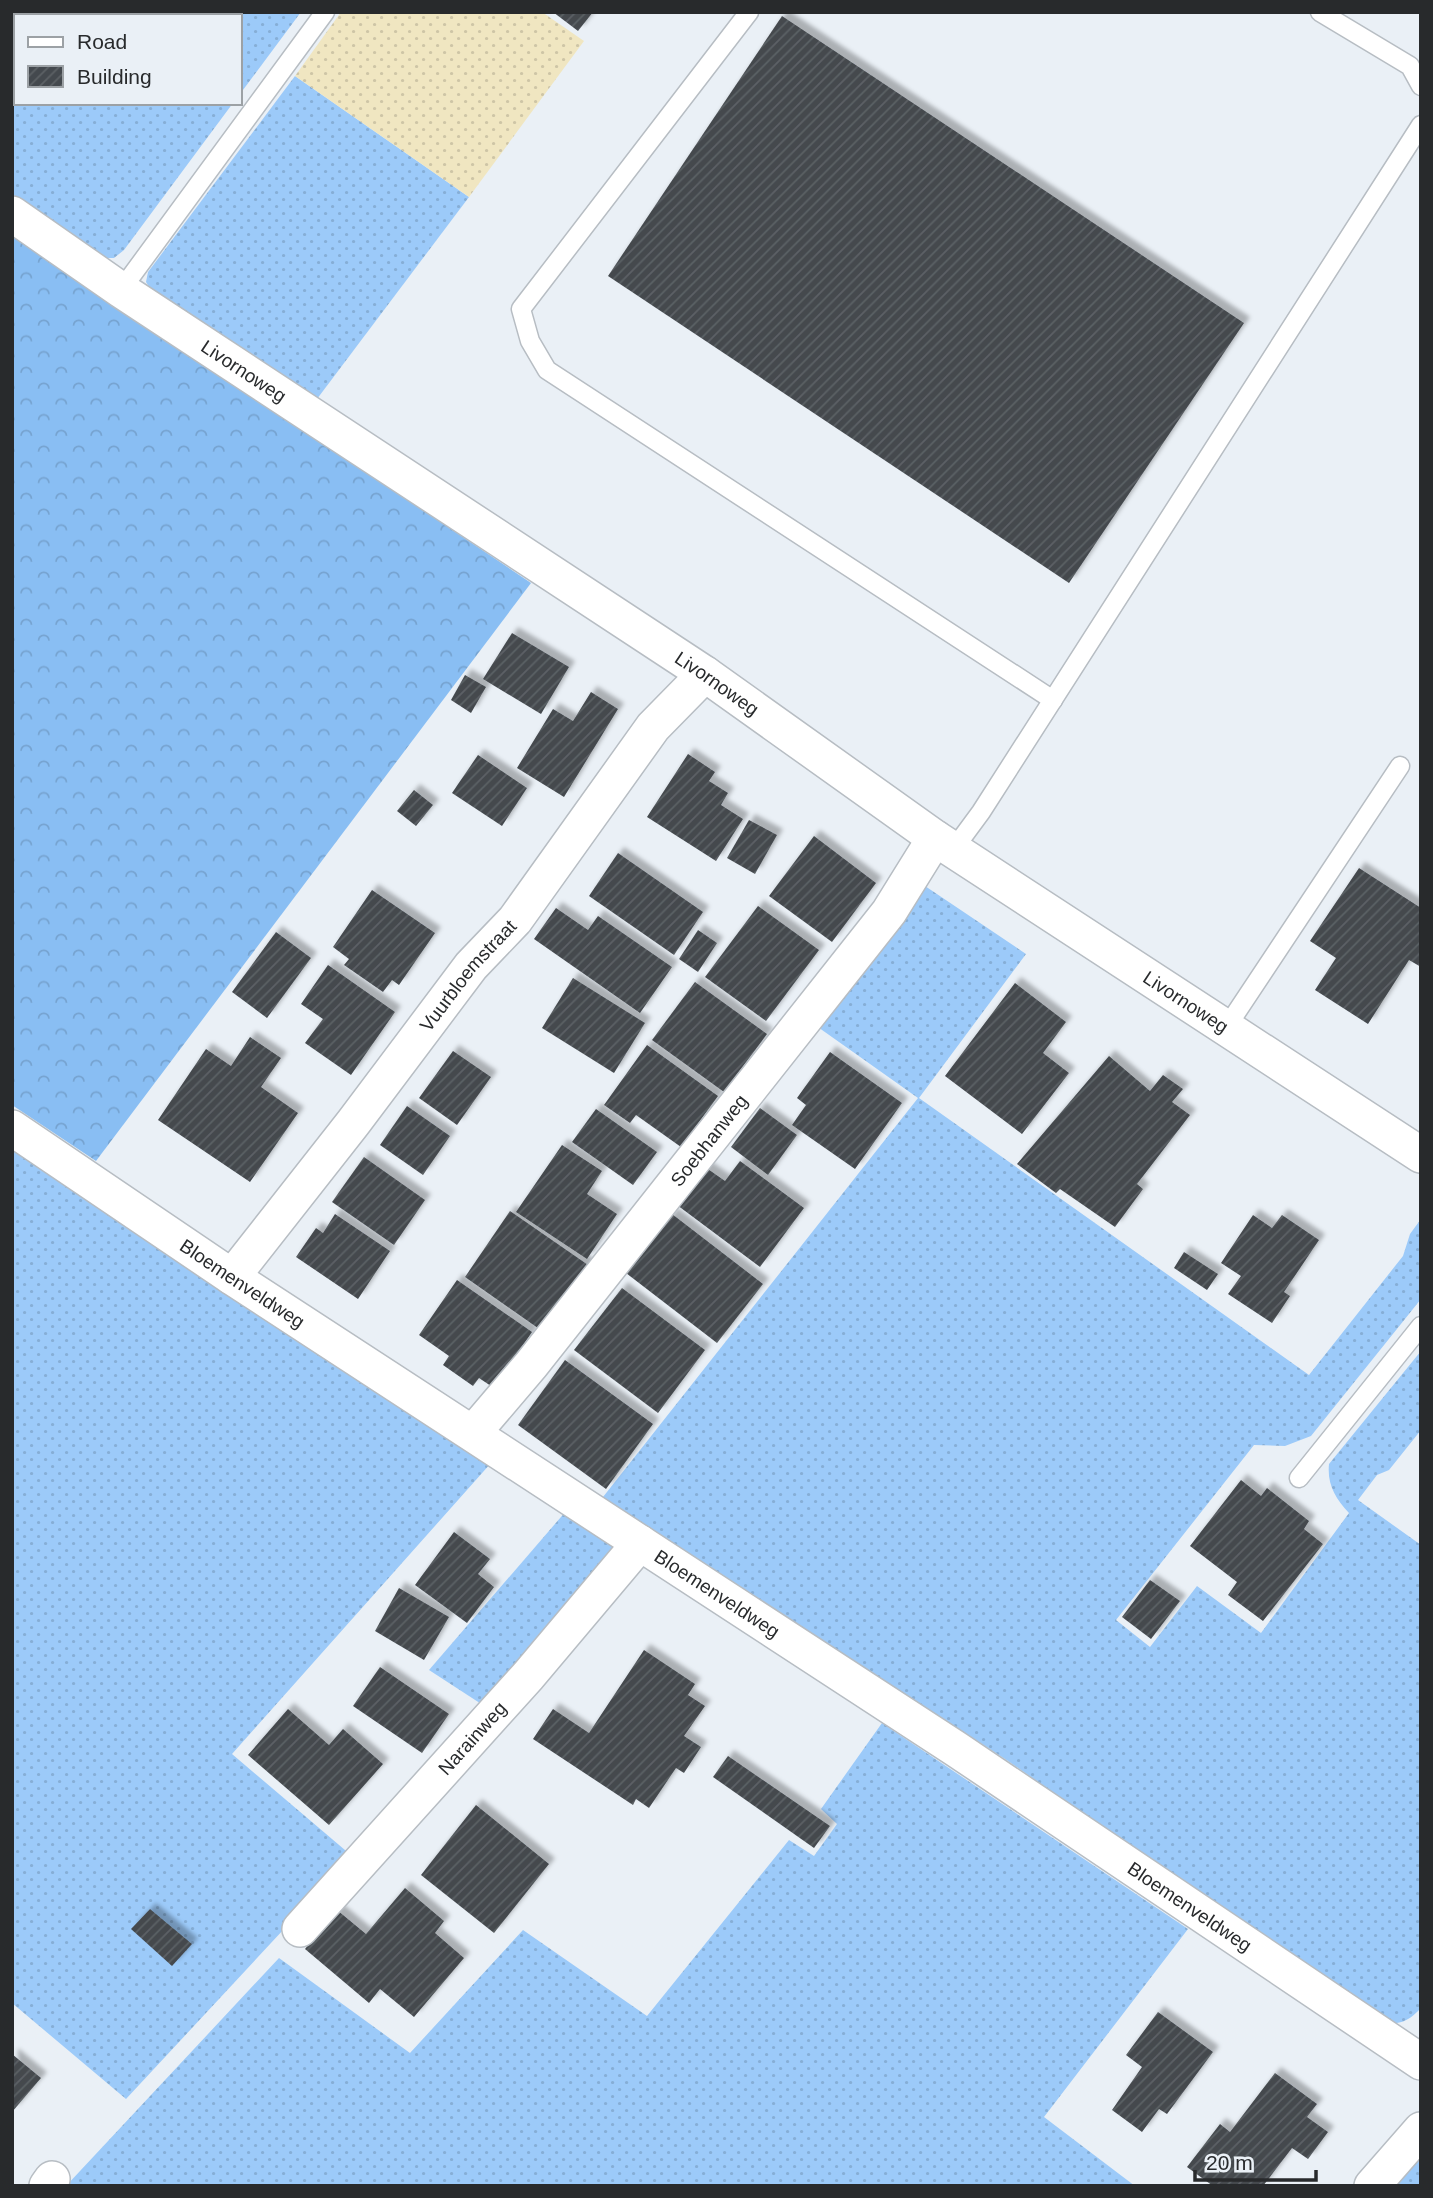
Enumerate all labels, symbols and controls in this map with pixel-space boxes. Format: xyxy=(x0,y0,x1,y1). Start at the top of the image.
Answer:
legend xyxy=(14,14,242,105)
text: Road xyxy=(77,30,127,53)
text: Building xyxy=(77,65,152,88)
street label: Livornoweg xyxy=(197,336,290,407)
street label: Livornoweg xyxy=(671,647,763,720)
street label: Vuurbloemstraat xyxy=(416,915,521,1035)
street label: Livornoweg xyxy=(1139,967,1232,1038)
street label: Soebhanweg xyxy=(666,1090,752,1191)
street label: Bloemenveldweg xyxy=(176,1235,308,1332)
street label: Bloemenveldweg xyxy=(651,1545,783,1642)
street label: Narainweg xyxy=(434,1698,511,1779)
street label: Bloemenveldweg xyxy=(1124,1858,1256,1956)
scale bar xyxy=(1195,2138,1316,2182)
text: 20 m xyxy=(1206,2151,1253,2174)

